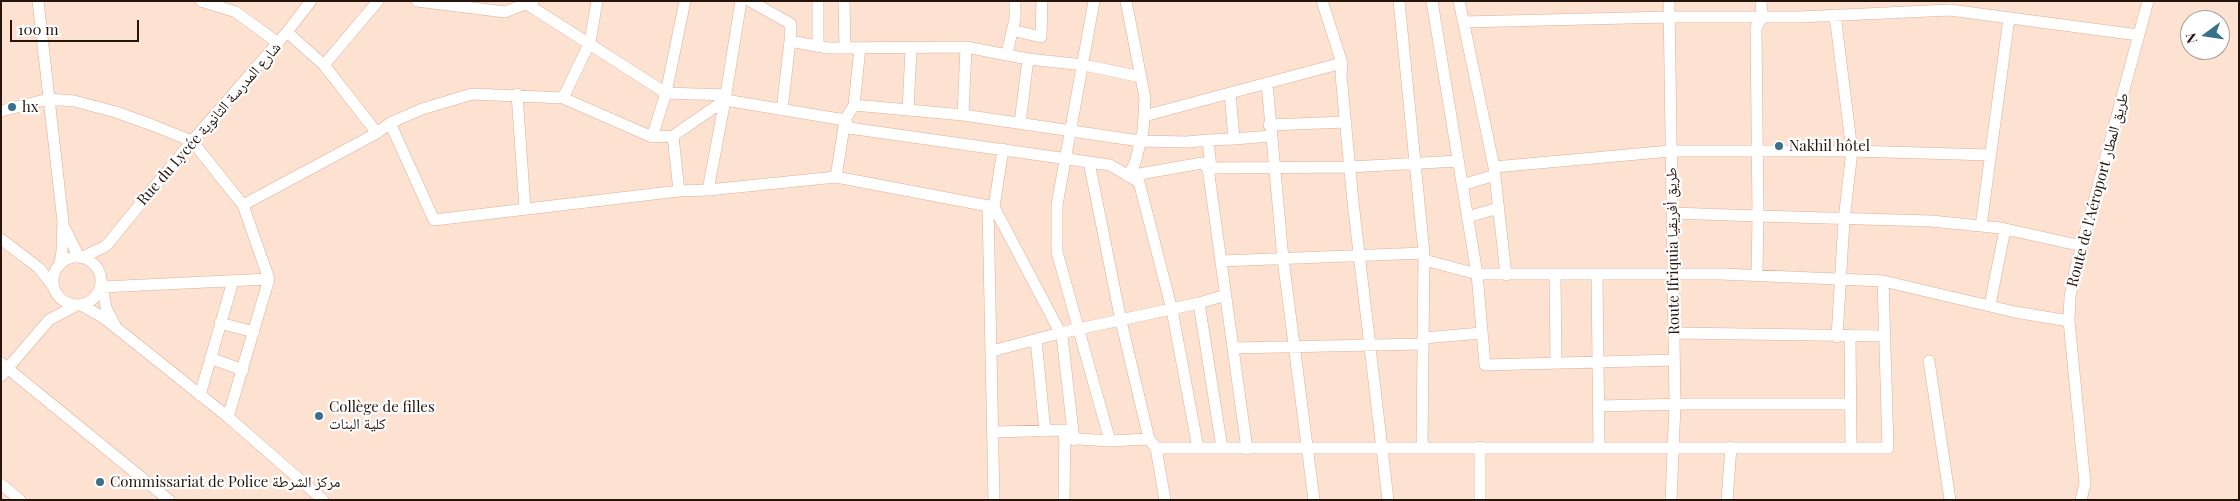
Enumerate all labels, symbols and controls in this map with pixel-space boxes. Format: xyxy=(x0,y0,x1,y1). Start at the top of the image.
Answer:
scale bar xyxy=(12,10,141,42)
north arrow xyxy=(2180,10,2230,60)
text: 100 m xyxy=(18,19,59,39)
text: N xyxy=(2180,31,2201,46)
street label: Rue du Lycée شارع المدرسة الثانوية xyxy=(133,39,285,209)
street label: Route de l'Aéroport طريق المطار xyxy=(2063,91,2133,289)
place label: hx xyxy=(22,98,39,116)
marker: hx xyxy=(6,101,18,113)
place label: Nakhil hôtel xyxy=(1789,137,1870,155)
marker: Nakhil hôtel xyxy=(1773,140,1785,152)
street label: Route Ifriquia طريق أفريقيا xyxy=(1663,167,1683,335)
place label: Collège de filles كلية البنات xyxy=(329,398,435,433)
marker: Collège de filles كلية البنات xyxy=(313,410,325,422)
place label: Commissariat de Police مركز الشرطة xyxy=(110,473,340,491)
marker: Commissariat de Police مركز الشرطة xyxy=(94,476,106,488)

